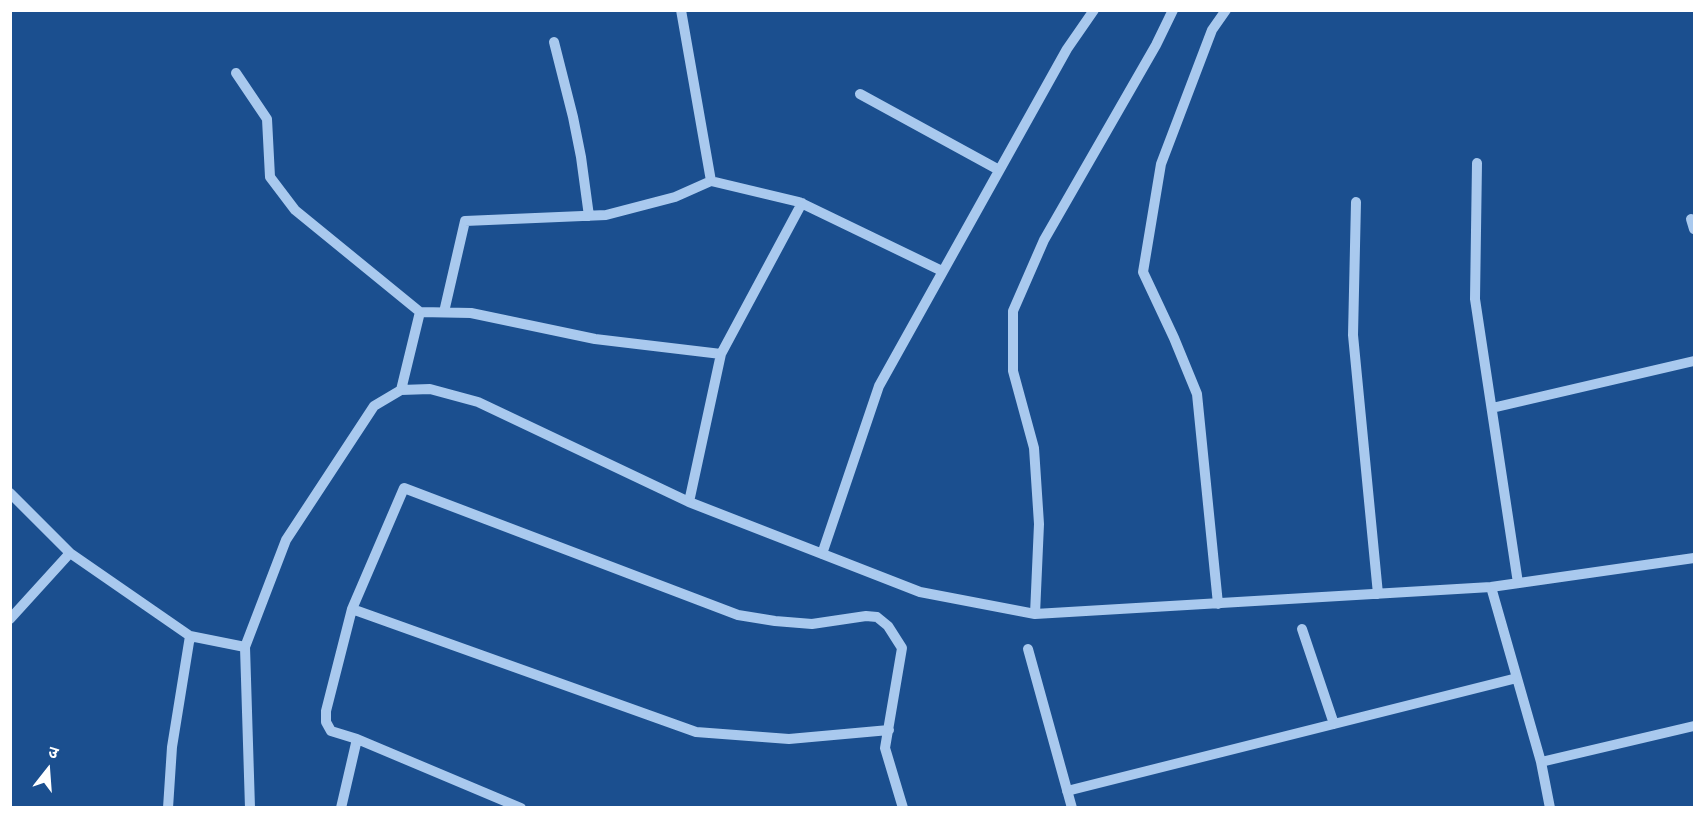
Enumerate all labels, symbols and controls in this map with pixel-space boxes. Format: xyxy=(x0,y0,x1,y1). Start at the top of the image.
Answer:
north arrow xyxy=(18,740,78,800)
text: उ xyxy=(46,740,61,765)

